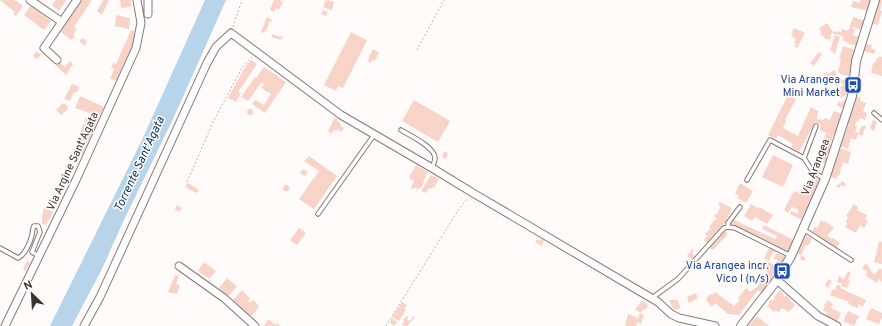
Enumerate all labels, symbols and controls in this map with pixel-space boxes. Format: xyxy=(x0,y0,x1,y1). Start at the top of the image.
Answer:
place label: Via Arangea Mini Market xyxy=(781,73,840,100)
bus stop icon: Via Arangea Mini Market xyxy=(843,75,863,95)
street label: Via Argine Sant'Agata xyxy=(44,110,102,213)
water label: Torrente Sant'Agata xyxy=(111,114,169,215)
street label: Via Arangea xyxy=(799,137,833,198)
place label: Via Arangea incr. Vico I (n/s) xyxy=(686,259,769,286)
bus stop icon: Via Arangea incr. Vico I (n/s) xyxy=(772,261,792,281)
north arrow xyxy=(12,274,52,314)
text: N xyxy=(22,278,35,294)

